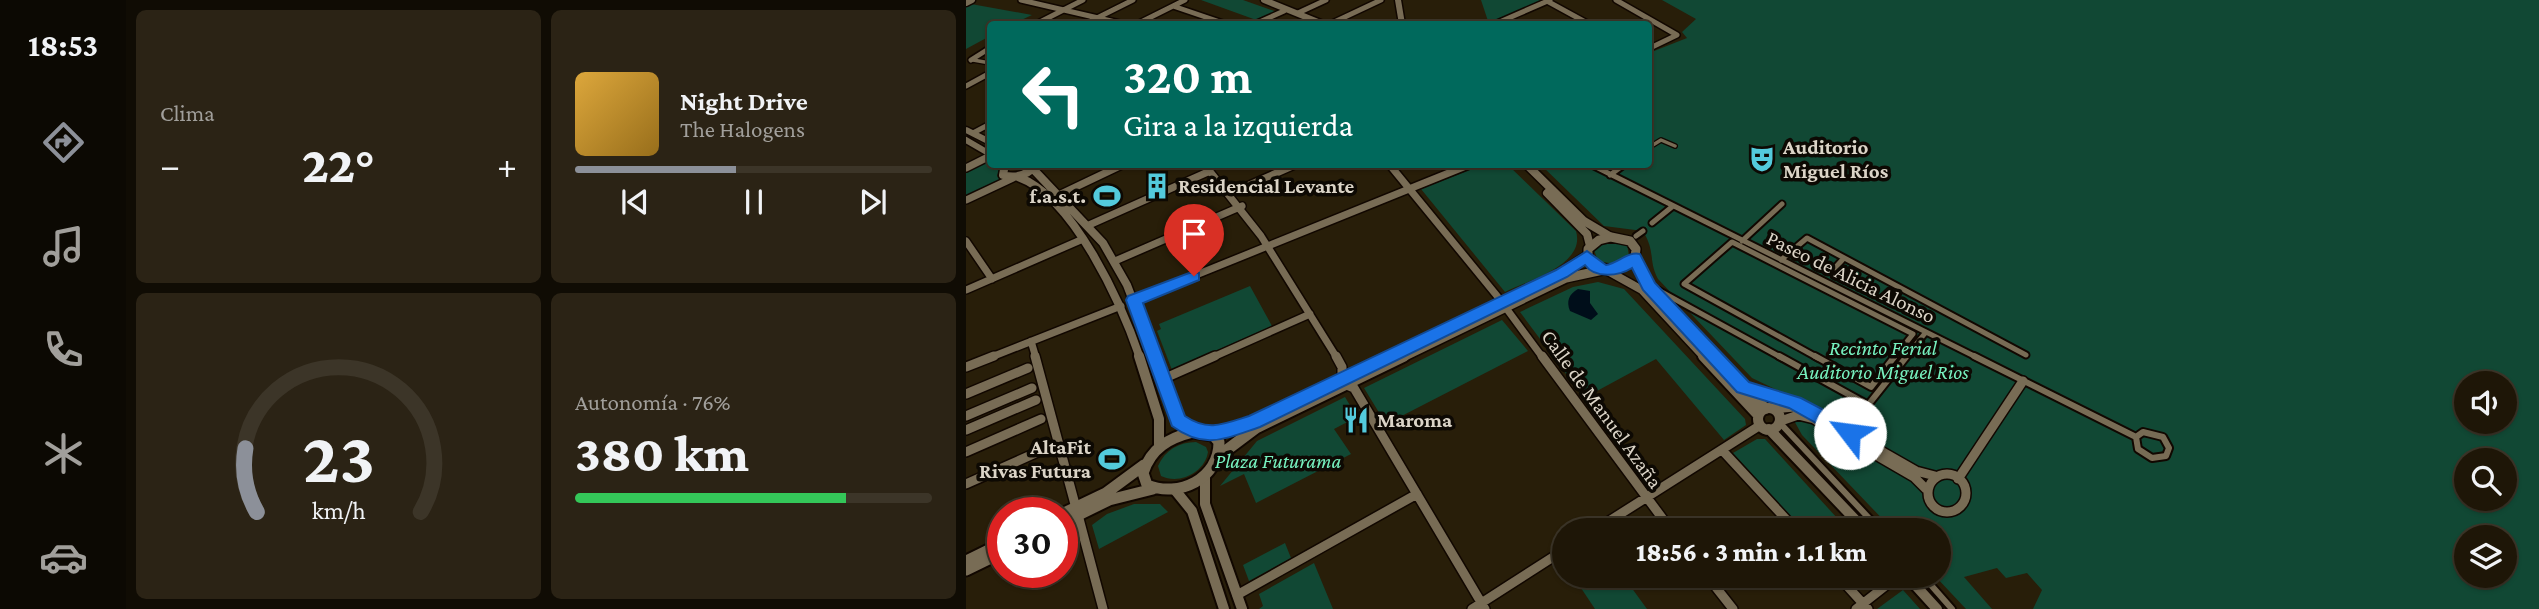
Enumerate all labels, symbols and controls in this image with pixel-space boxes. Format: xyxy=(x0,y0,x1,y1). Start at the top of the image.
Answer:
text: 18:53 xyxy=(28,27,98,63)
icon: left xyxy=(1008,49,1099,140)
text: 320 m xyxy=(1123,49,1252,104)
text: Night Drive xyxy=(680,87,808,116)
text: Clima xyxy=(160,100,215,126)
text: Gira a la izquierda xyxy=(1123,107,1353,143)
text: The Halogens xyxy=(680,116,805,142)
icon: directions xyxy=(39,118,88,167)
text: 22° xyxy=(302,135,375,193)
place label: Auditorio Miguel Ríos xyxy=(1782,135,1889,183)
text: − xyxy=(160,144,180,186)
text: + xyxy=(497,144,517,186)
theatre icon: Auditorio Miguel Ríos xyxy=(1747,144,1777,174)
building icon: Residencial Levante xyxy=(1142,171,1172,201)
place label: Residencial Levante xyxy=(1178,174,1355,198)
sports icon: f.a.s.t. xyxy=(1092,181,1122,211)
icon: previous xyxy=(616,183,654,221)
icon: pause xyxy=(735,183,773,221)
icon: next xyxy=(854,183,892,221)
place label: f.a.s.t. xyxy=(1030,184,1086,208)
pin xyxy=(1164,204,1224,276)
icon: arrive xyxy=(1175,215,1213,253)
icon: music xyxy=(39,222,88,271)
street label: Paseo de Alicia Alonso xyxy=(1763,226,1939,328)
icon: phone xyxy=(39,325,88,374)
street label: Calle de Manuel Azaña xyxy=(1536,325,1668,493)
park label: Recinto Ferial Auditorio Miguel Rios xyxy=(1796,336,1969,384)
map controls xyxy=(2454,371,2517,588)
button: sound xyxy=(2454,371,2517,434)
text: Autonomía · 76% xyxy=(575,389,730,415)
position arrow xyxy=(1813,396,1887,470)
restaurant icon: Maroma xyxy=(1341,405,1371,435)
place label: Maroma xyxy=(1377,408,1453,432)
text: 23 xyxy=(302,417,375,498)
text: 380 km xyxy=(575,424,749,482)
icon: climate xyxy=(39,429,88,478)
place label: AltaFit Rivas Futura xyxy=(979,435,1092,483)
sports icon: AltaFit Rivas Futura xyxy=(1097,444,1127,474)
button: search xyxy=(2454,448,2517,511)
park label: Plaza Futurama xyxy=(1215,449,1341,473)
text: km/h xyxy=(312,497,365,524)
speed limit sign: 30 xyxy=(987,497,1078,588)
button: layers xyxy=(2454,525,2517,588)
icon: car xyxy=(39,533,88,582)
text: 18:56 · 3 min · 1.1 km xyxy=(1636,538,1867,567)

